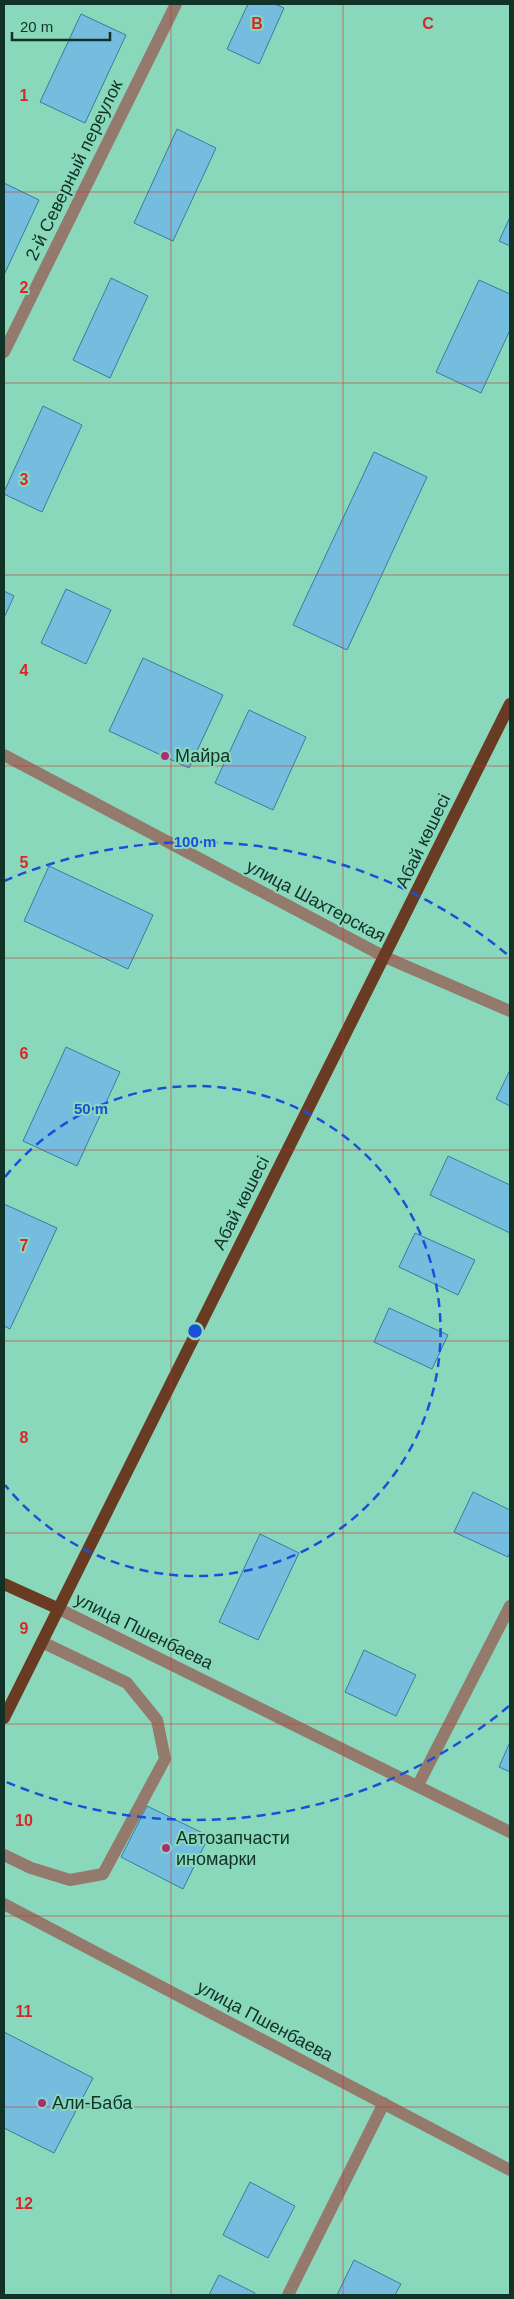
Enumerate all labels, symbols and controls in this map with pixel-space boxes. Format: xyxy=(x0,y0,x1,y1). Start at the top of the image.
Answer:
scale bar xyxy=(12,10,110,42)
text: B xyxy=(251,15,263,32)
text: C xyxy=(422,15,434,32)
text: 20 m xyxy=(20,18,53,35)
street label: 2-й Северный переулок xyxy=(22,76,126,263)
text: 1 xyxy=(20,87,29,104)
text: 2 xyxy=(20,279,29,296)
text: 3 xyxy=(20,471,29,488)
text: 4 xyxy=(20,662,29,679)
place label: Майра xyxy=(175,746,231,766)
marker: Майра xyxy=(159,750,171,762)
street label: Абай көшесі xyxy=(392,791,454,891)
text: 100 m xyxy=(174,833,216,850)
text: 5 xyxy=(20,854,29,871)
street label: улица Шахтерская xyxy=(243,856,389,946)
text: 6 xyxy=(20,1045,29,1062)
text: 50 m xyxy=(74,1100,108,1117)
street label: Абай көшесі xyxy=(209,1153,273,1253)
text: 7 xyxy=(20,1237,29,1254)
centre of rings xyxy=(186,1322,204,1340)
text: 8 xyxy=(20,1429,29,1446)
street label: улица Пшенбаева xyxy=(72,1589,217,1674)
text: 9 xyxy=(20,1620,29,1637)
text: 10 xyxy=(15,1812,33,1829)
place label: Автозапчасти иномарки xyxy=(176,1828,290,1869)
marker: Автозапчасти иномарки xyxy=(160,1842,172,1854)
street label: улица Пшенбаева xyxy=(194,1977,337,2066)
text: 11 xyxy=(16,2003,33,2020)
place label: Али-Баба xyxy=(52,2093,133,2113)
marker: Али-Баба xyxy=(36,2097,48,2109)
text: 12 xyxy=(15,2195,33,2212)

